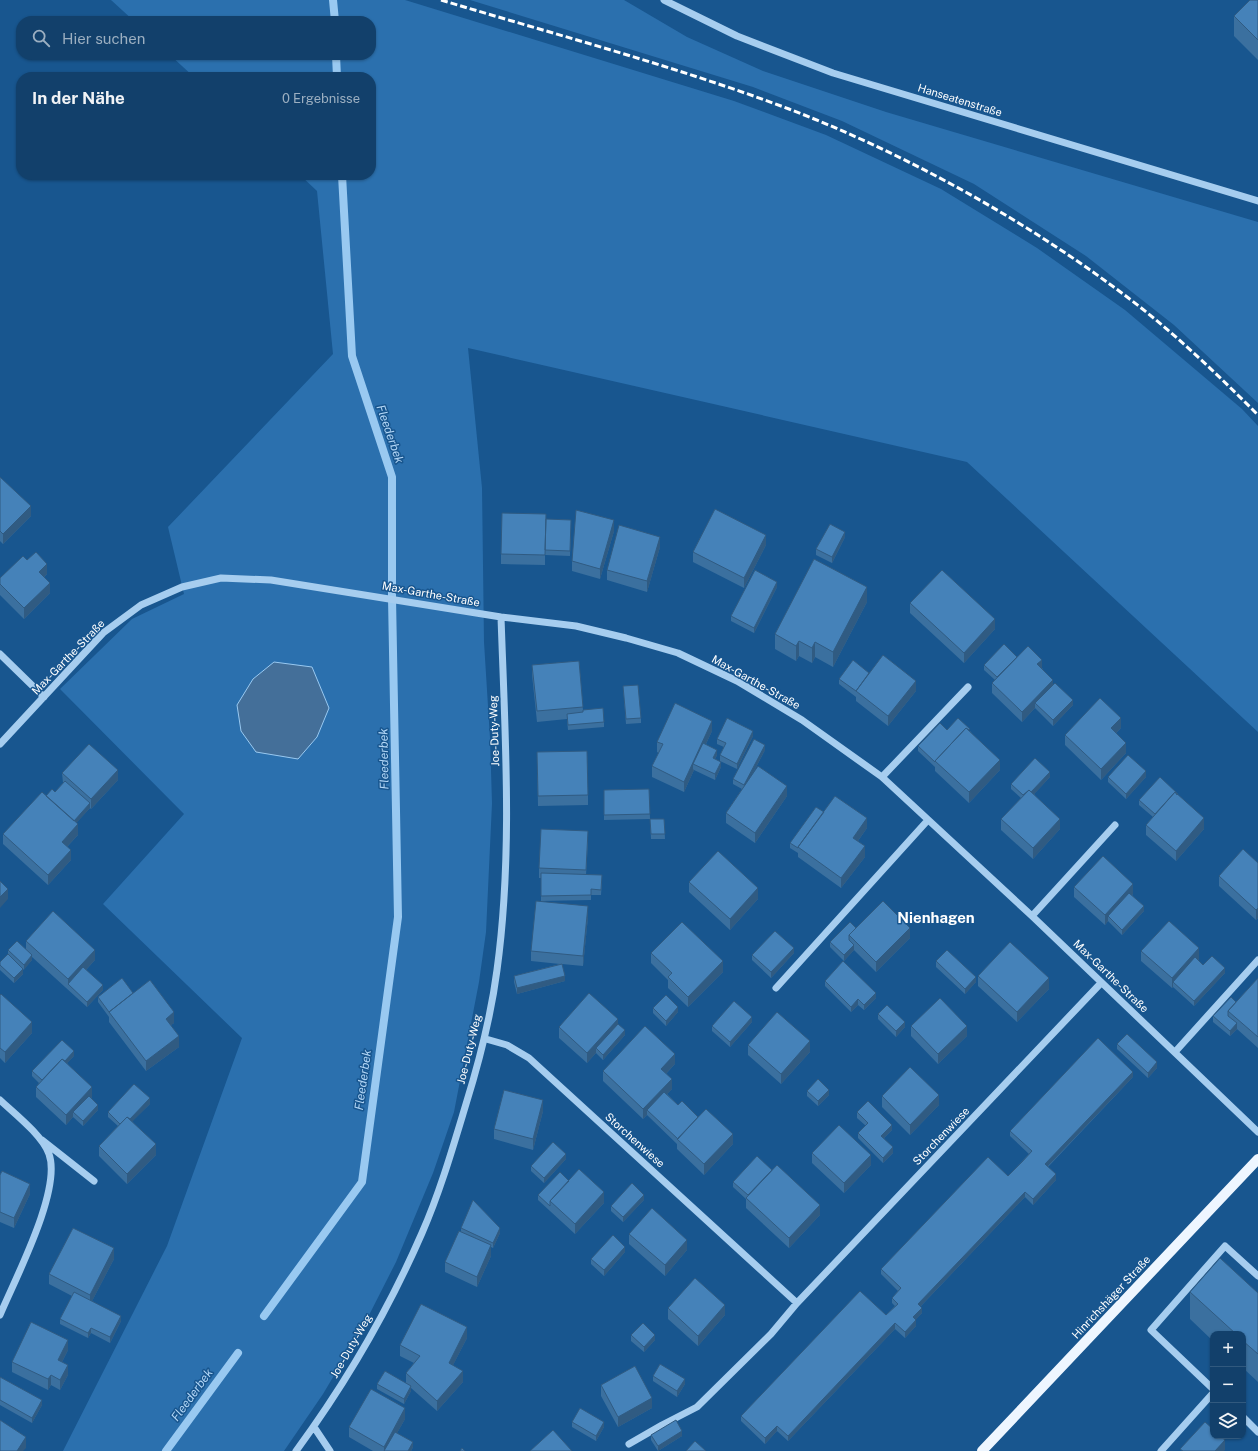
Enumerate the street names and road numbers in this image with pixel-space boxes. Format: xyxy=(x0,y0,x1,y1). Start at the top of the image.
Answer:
street label: Hanseatenstraße xyxy=(916,81,1004,119)
street label: Max-Garthe-Straße xyxy=(381,579,481,609)
street label: Max-Garthe-Straße xyxy=(29,617,107,697)
street label: Max-Garthe-Straße xyxy=(710,653,802,711)
street label: Joe-Duty-Weg xyxy=(487,695,501,767)
street label: Max-Garthe-Straße xyxy=(1071,937,1151,1015)
street label: Joe-Duty-Weg xyxy=(455,1013,483,1085)
street label: Storchenwiese xyxy=(910,1105,972,1167)
street label: Storchenwiese xyxy=(603,1110,667,1170)
street label: Hinrichshäger Straße xyxy=(1069,1253,1153,1341)
street label: Joe-Duty-Weg xyxy=(328,1312,374,1380)

